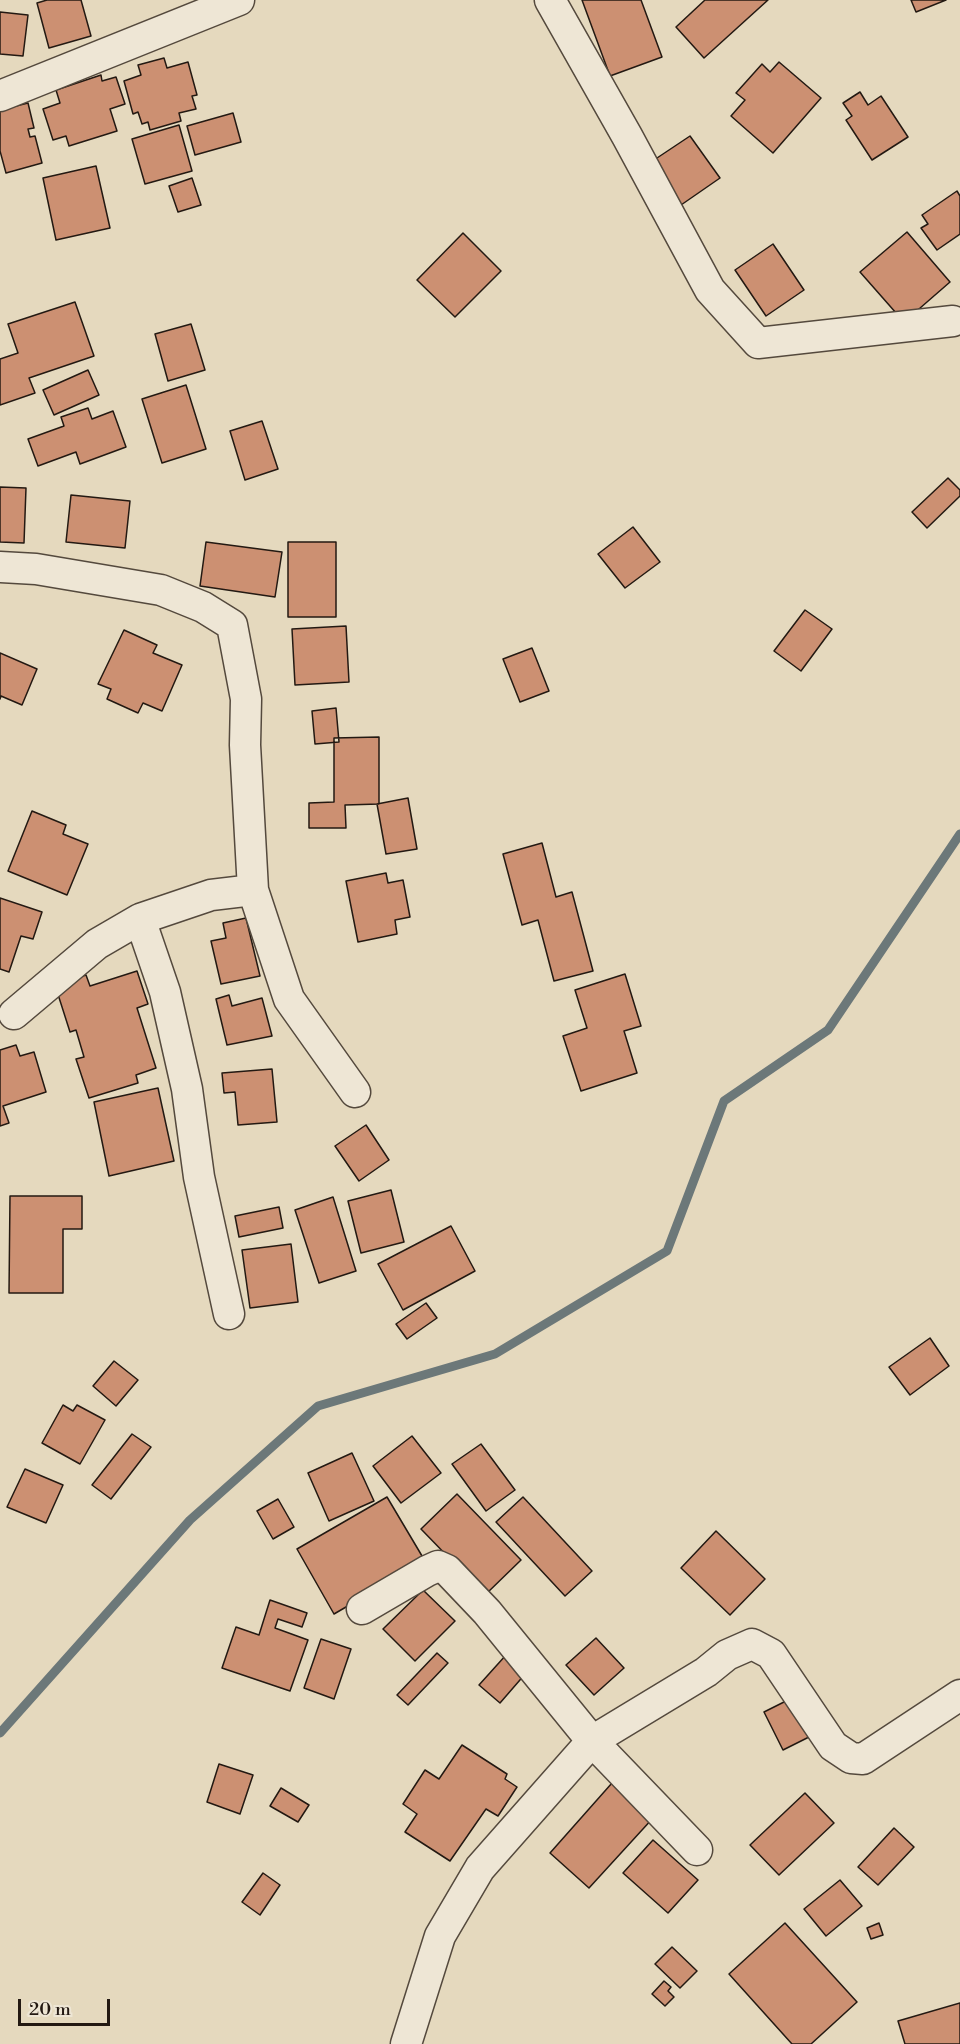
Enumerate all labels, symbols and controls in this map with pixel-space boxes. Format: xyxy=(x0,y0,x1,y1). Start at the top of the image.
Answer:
scale bar xyxy=(21,1987,112,2025)
text: 20 m xyxy=(29,1998,71,2021)

